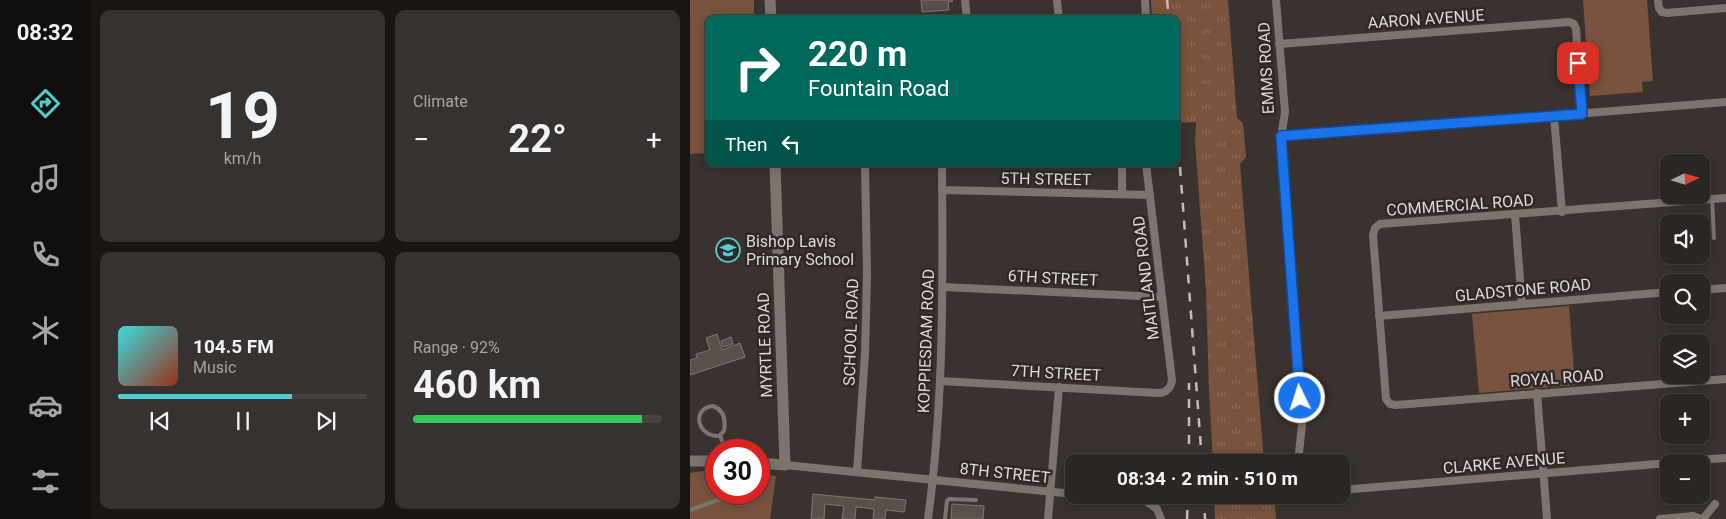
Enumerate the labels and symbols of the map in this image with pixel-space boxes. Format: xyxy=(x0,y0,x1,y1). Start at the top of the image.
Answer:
street label: AARON AVENUE xyxy=(1367,5,1485,33)
street label: EMMS ROAD xyxy=(1254,21,1278,115)
pin xyxy=(1557,42,1599,84)
north arrow xyxy=(1660,154,1710,204)
street label: 5TH STREET xyxy=(1000,169,1092,189)
street label: COMMERCIAL ROAD xyxy=(1386,190,1534,220)
street label: MAITLAND ROAD xyxy=(1129,215,1163,341)
place label: Bishop Lavis Primary School xyxy=(746,232,854,269)
school or university icon: Bishop Lavis Primary School xyxy=(715,237,741,263)
street label: 6TH STREET xyxy=(1007,266,1099,290)
street label: KOPPIESDAM ROAD xyxy=(914,269,938,413)
street label: GLADSTONE ROAD xyxy=(1454,275,1592,305)
street label: SCHOOL ROAD xyxy=(840,278,862,386)
street label: MYRTLE ROAD xyxy=(754,292,776,398)
street label: 7TH STREET xyxy=(1010,361,1102,385)
street label: ROYAL ROAD xyxy=(1509,365,1605,391)
position arrow xyxy=(1273,371,1325,423)
speed limit sign: 30 xyxy=(705,439,770,504)
street label: CLARKE AVENUE xyxy=(1442,448,1566,478)
street label: 8TH STREET xyxy=(959,459,1052,487)

